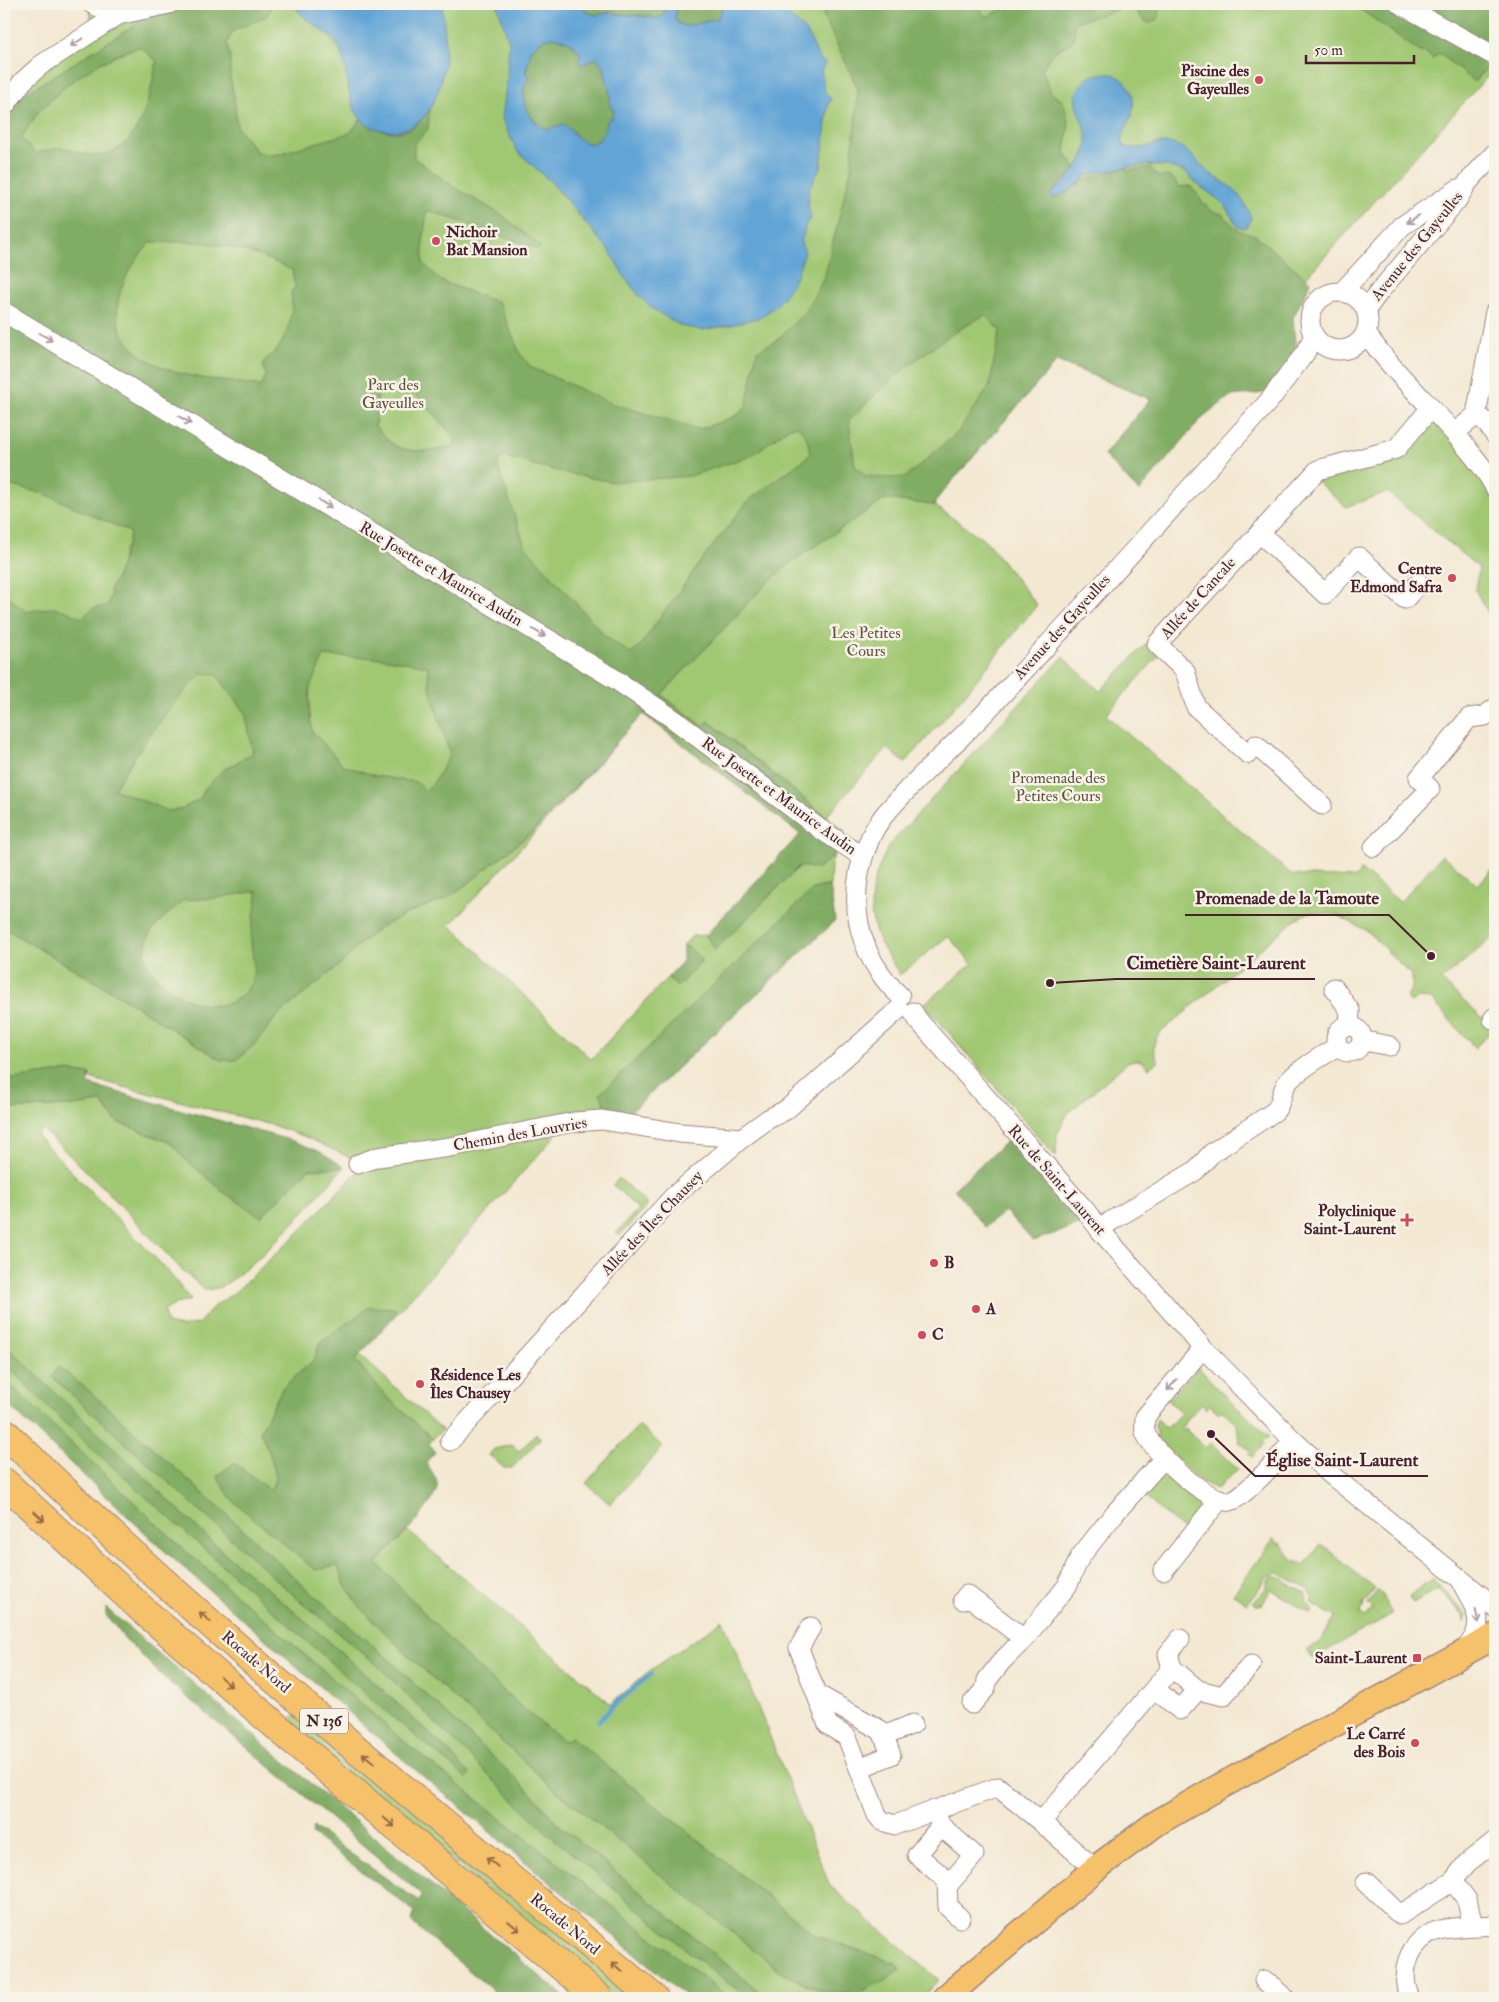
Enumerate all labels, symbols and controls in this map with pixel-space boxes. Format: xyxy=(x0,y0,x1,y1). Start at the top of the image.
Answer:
scale bar xyxy=(1306,32,1414,64)
one-way arrow xyxy=(70,36,84,47)
text: 50 m xyxy=(1314,41,1343,60)
place label: Piscine des Gayeulles xyxy=(1181,61,1250,100)
marker: Piscine des Gayeulles xyxy=(1253,74,1265,86)
street label: Avenue des Gayeulles xyxy=(1366,187,1467,306)
one-way arrow xyxy=(1406,214,1420,224)
place label: Nichoir Bat Mansion xyxy=(445,222,528,260)
marker: Nichoir Bat Mansion xyxy=(430,235,442,247)
one-way arrow xyxy=(38,332,53,342)
park label: Parc des Gayeulles xyxy=(362,375,424,413)
one-way arrow xyxy=(178,416,192,426)
one-way arrow xyxy=(317,499,331,509)
street label: Rue Josette et Maurice Audin xyxy=(355,517,526,632)
street label: Allée de Cancale xyxy=(1155,553,1240,644)
place label: Centre Edmond Safra xyxy=(1350,559,1442,597)
street label: Avenue des Gayeulles xyxy=(1009,570,1115,685)
marker: Centre Edmond Safra xyxy=(1446,572,1458,584)
park label: Les Petites Cours xyxy=(831,623,901,661)
one-way arrow xyxy=(531,628,545,638)
street label: Rue Josette et Maurice Audin xyxy=(697,733,861,860)
park label: Promenade des Petites Cours xyxy=(1011,768,1105,806)
callout: Promenade de la Tamoute xyxy=(1185,882,1389,915)
text: Promenade de la Tamoute xyxy=(1195,887,1379,910)
callout: Cimetière Saint-Laurent xyxy=(1116,946,1315,979)
text: Cimetière Saint-Laurent xyxy=(1126,952,1306,975)
street label: Chemin des Louvries xyxy=(452,1112,588,1156)
street label: Rue de Saint-Laurent xyxy=(1004,1121,1110,1239)
street label: Allée des Îles Chausey xyxy=(596,1165,708,1281)
place label: Polyclinique Saint-Laurent xyxy=(1304,1201,1397,1239)
marker: Polyclinique Saint-Laurent xyxy=(1400,1213,1414,1227)
place label: B xyxy=(944,1253,954,1273)
marker: B xyxy=(928,1257,940,1269)
place label: A xyxy=(985,1299,997,1319)
marker: A xyxy=(970,1303,982,1315)
place label: C xyxy=(932,1325,944,1345)
marker: C xyxy=(916,1329,928,1341)
place label: Résidence Les Îles Chausey xyxy=(430,1365,521,1404)
marker: Résidence Les Îles Chausey xyxy=(414,1378,426,1390)
one-way arrow xyxy=(1166,1379,1177,1392)
callout: Église Saint-Laurent xyxy=(1255,1443,1428,1476)
text: Église Saint-Laurent xyxy=(1266,1448,1418,1472)
one-way arrow xyxy=(33,1510,46,1522)
one-way arrow xyxy=(1473,1607,1482,1623)
one-way arrow xyxy=(199,1612,212,1623)
street label: Rocade Nord xyxy=(217,1626,295,1698)
place label: Saint-Laurent xyxy=(1315,1648,1408,1668)
marker: Saint-Laurent xyxy=(1411,1652,1423,1664)
one-way arrow xyxy=(219,1676,232,1688)
road number: N 136 xyxy=(300,1708,348,1734)
place label: Le Carré des Bois xyxy=(1347,1724,1406,1762)
marker: Le Carré des Bois xyxy=(1409,1737,1421,1749)
one-way arrow xyxy=(362,1752,375,1763)
one-way arrow xyxy=(383,1816,396,1827)
one-way arrow xyxy=(486,1857,499,1868)
street label: Rocade Nord xyxy=(526,1889,604,1959)
one-way arrow xyxy=(507,1921,520,1932)
one-way arrow xyxy=(611,1962,624,1973)

